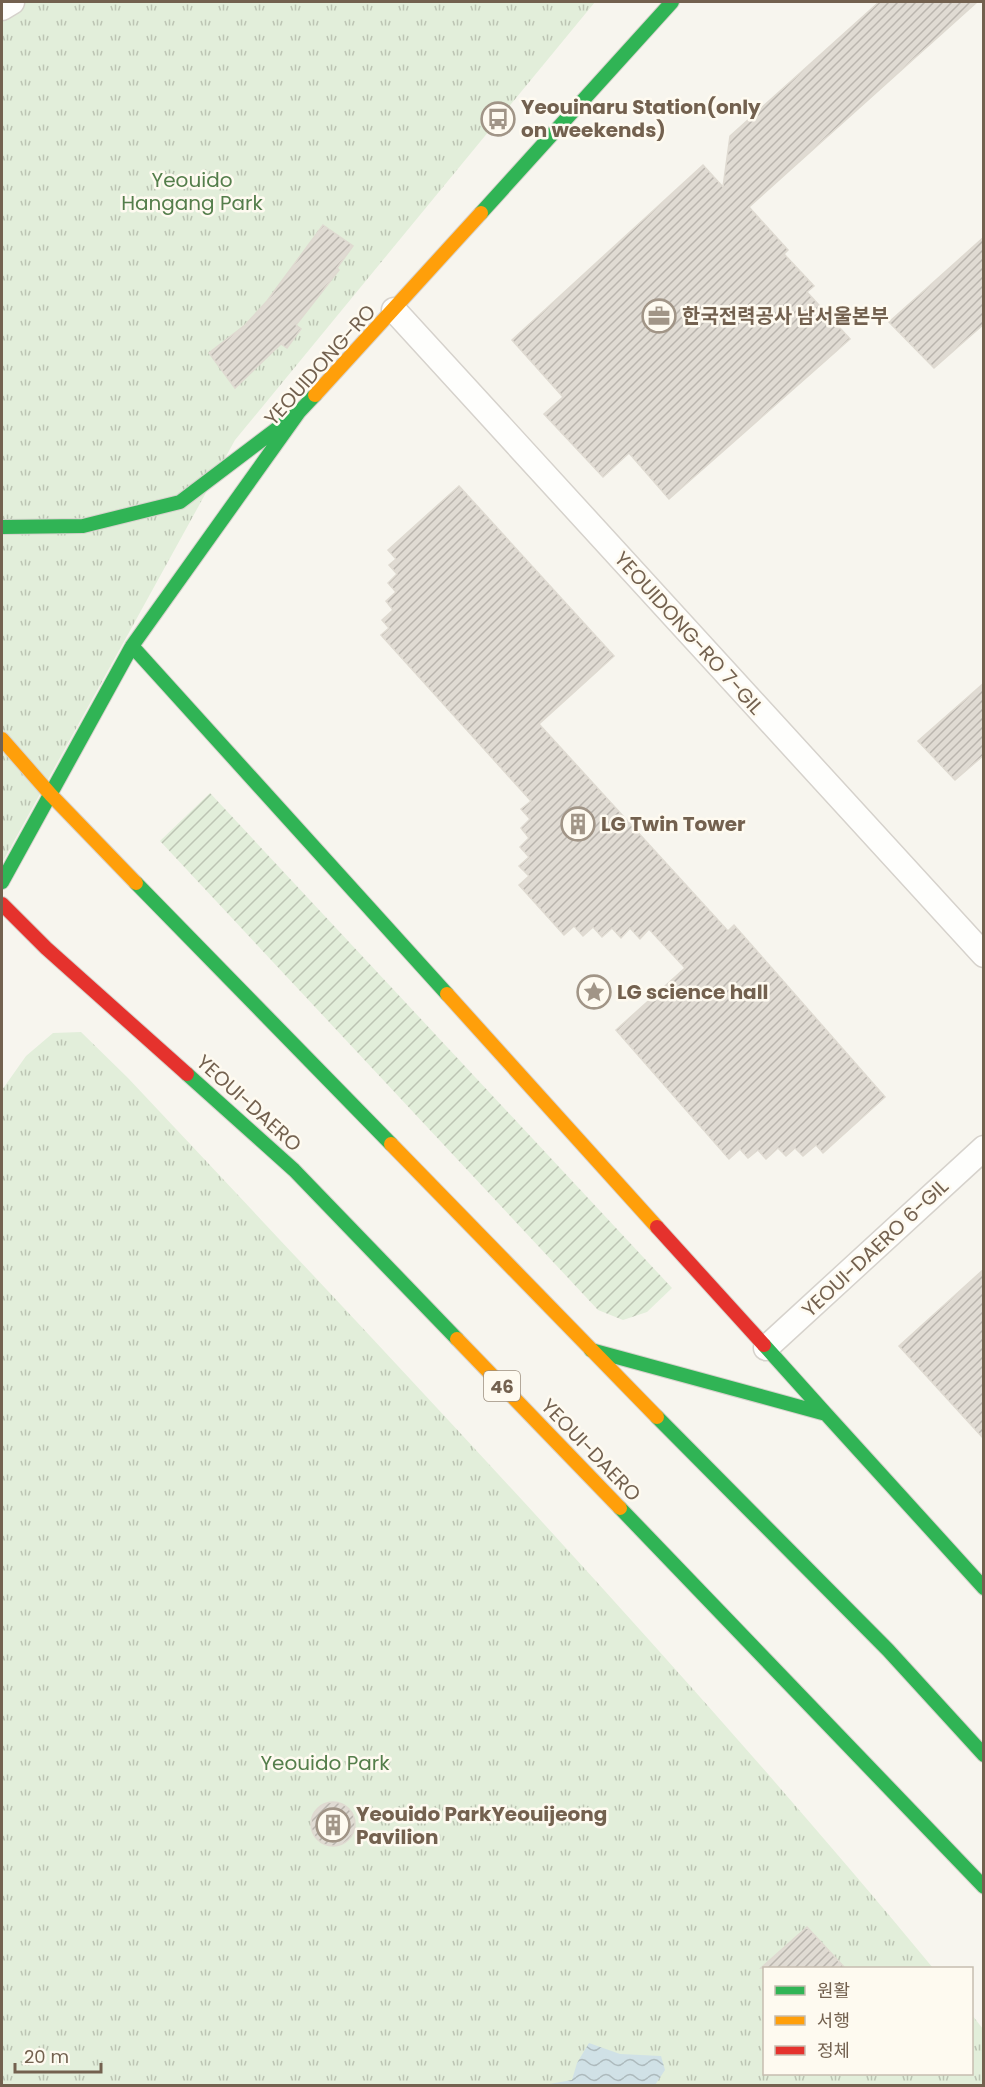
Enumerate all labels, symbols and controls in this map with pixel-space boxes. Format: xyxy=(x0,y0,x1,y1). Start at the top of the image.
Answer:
place label: Yeouinaru Station(only on weekends) xyxy=(521,93,761,144)
bus stop icon: Yeouinaru Station(only on weekends) xyxy=(480,101,516,137)
park label: Yeouido Hangang Park xyxy=(121,166,264,217)
street label: YEOUIDONG-RO xyxy=(258,298,382,432)
office icon: 한국전력공사 남서울본부 xyxy=(641,298,677,334)
place label: 한국전력공사 남서울본부 xyxy=(682,302,889,330)
street label: YEOUIDONG-RO 7-GIL xyxy=(608,545,770,721)
building icon: LG Twin Tower xyxy=(560,806,596,842)
place label: LG Twin Tower xyxy=(601,810,746,838)
place icon: LG science hall xyxy=(576,974,612,1010)
place label: LG science hall xyxy=(617,978,769,1006)
street label: YEOUI-DAERO xyxy=(190,1048,308,1158)
street label: YEOUI-DAERO 6-GIL xyxy=(796,1172,955,1323)
road number: 46 xyxy=(484,1371,520,1401)
street label: YEOUI-DAERO xyxy=(535,1392,647,1508)
park label: Yeouido Park xyxy=(260,1749,390,1777)
place label: Yeouido ParkYeouijeong Pavilion xyxy=(356,1800,607,1851)
building icon: Yeouido ParkYeouijeong Pavilion xyxy=(315,1807,351,1843)
legend xyxy=(763,1967,973,2075)
text: 원활 xyxy=(817,1978,850,2003)
text: 서행 xyxy=(817,2008,850,2033)
scale bar xyxy=(15,2036,100,2074)
text: 정체 xyxy=(817,2038,850,2063)
text: 20 m xyxy=(24,2044,69,2069)

